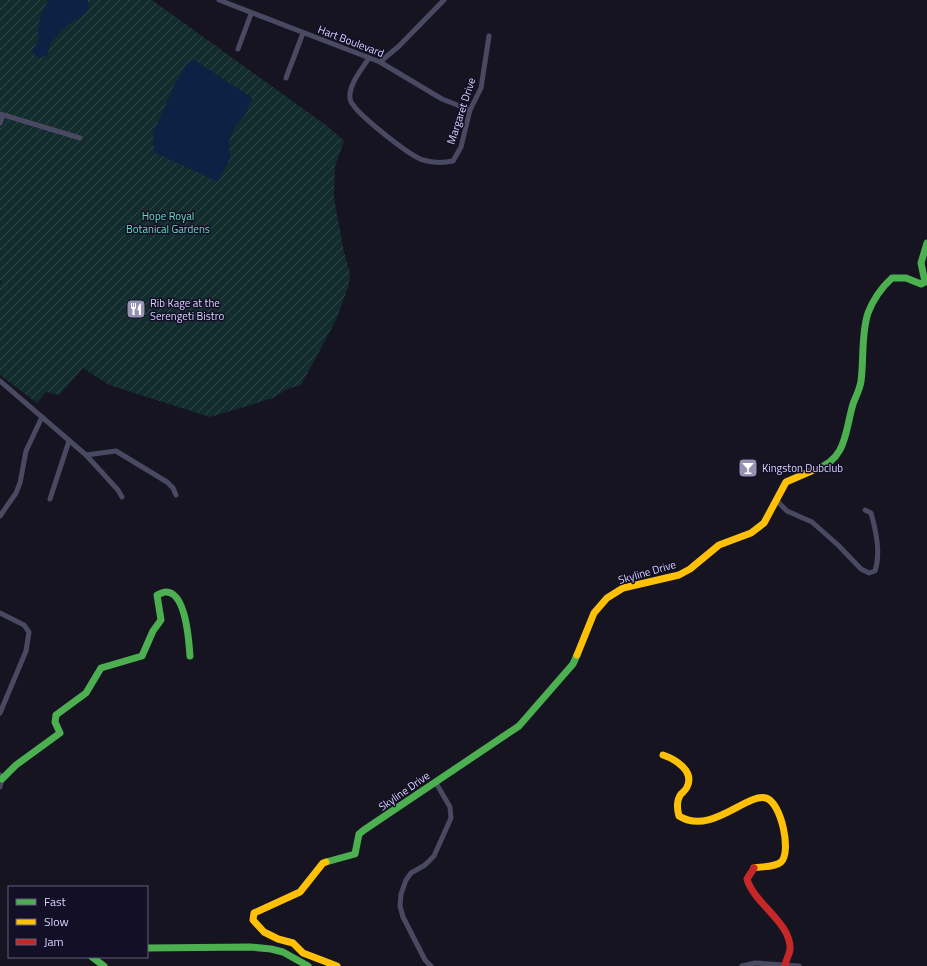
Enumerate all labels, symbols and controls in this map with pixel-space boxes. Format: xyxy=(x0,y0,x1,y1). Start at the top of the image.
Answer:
street label: Hart Boulevard xyxy=(316,21,387,61)
street label: Margaret Drive xyxy=(443,75,479,146)
park label: Hope Royal Botanical Gardens xyxy=(126,208,210,237)
place label: Rib Kage at the Serengeti Bistro xyxy=(150,295,224,324)
restaurant icon: Rib Kage at the Serengeti Bistro xyxy=(125,298,147,320)
bar icon: Kingston Dubclub xyxy=(737,457,759,479)
place label: Kingston Dubclub xyxy=(762,460,843,476)
street label: Skyline Drive xyxy=(616,556,678,588)
street label: Skyline Drive xyxy=(375,767,433,815)
legend xyxy=(8,886,148,958)
text: Fast xyxy=(44,892,67,911)
text: Slow xyxy=(44,912,69,931)
text: Jam xyxy=(44,932,64,951)

